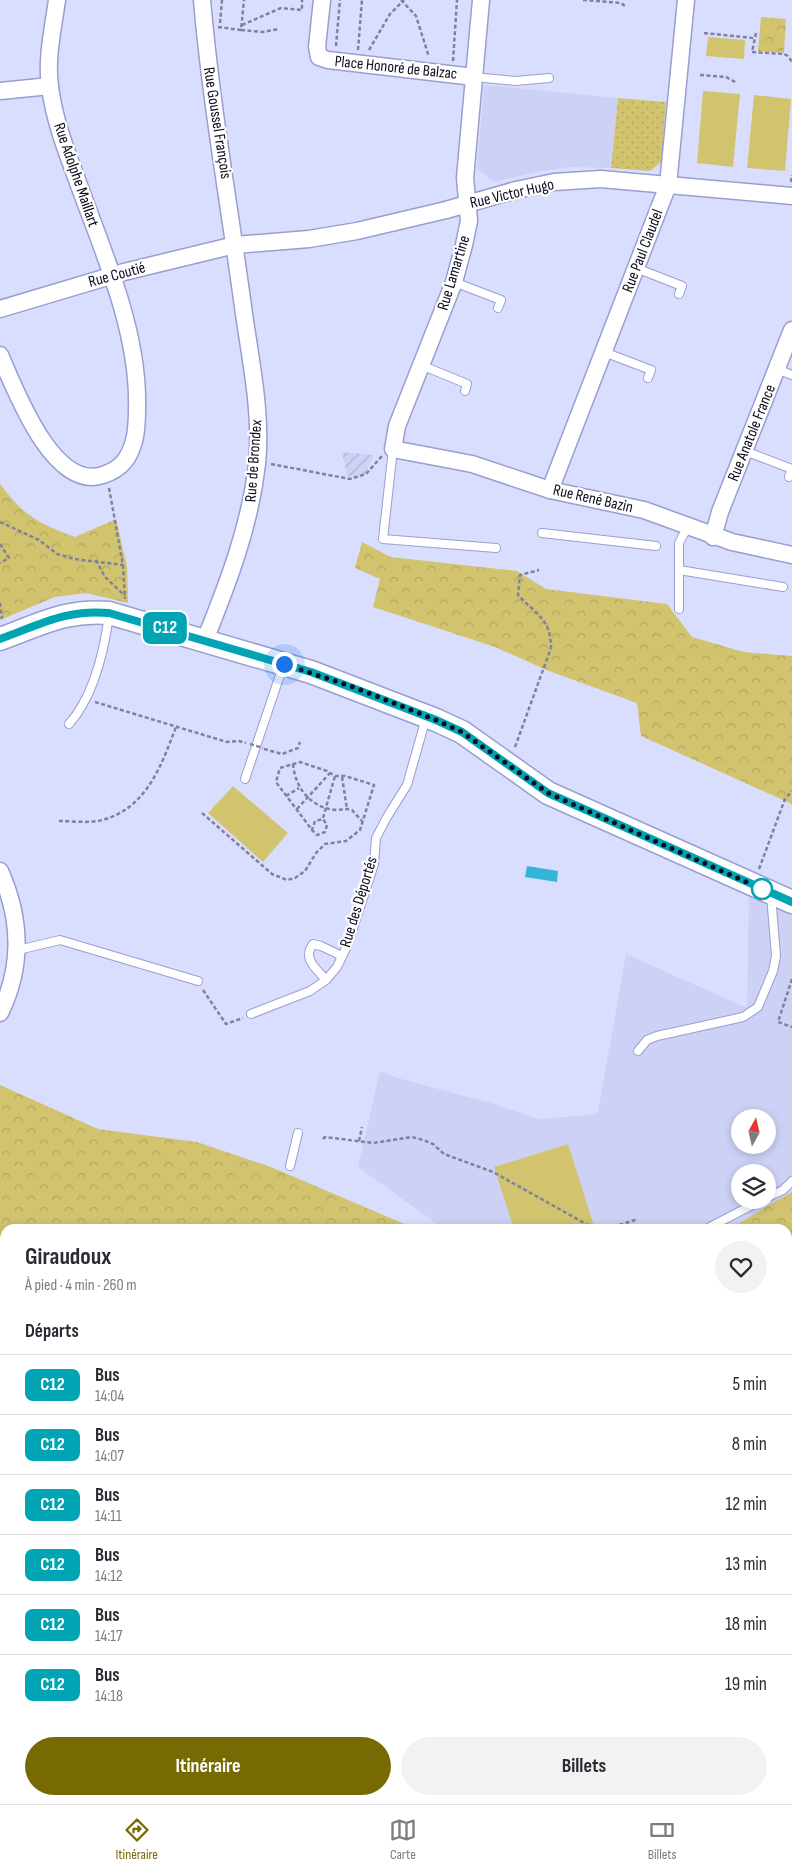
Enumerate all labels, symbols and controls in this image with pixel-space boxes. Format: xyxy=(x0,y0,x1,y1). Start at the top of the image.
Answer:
street label: Place Honoré de Balzac xyxy=(334,52,458,84)
street label: Rue Goussel François xyxy=(199,66,235,180)
street label: Rue Adolphe Maillart xyxy=(49,120,103,230)
street label: Rue Victor Hugo xyxy=(468,175,556,213)
street label: Rue Paul Claudel xyxy=(618,207,668,295)
street label: Rue Lamartine xyxy=(434,233,474,313)
street label: Rue Coutié xyxy=(86,258,148,292)
street label: Rue Anatole France xyxy=(724,382,780,484)
street label: Rue de Brondex xyxy=(242,419,266,503)
street label: Rue René Bazin xyxy=(551,481,635,517)
line badge: C12 xyxy=(136,612,194,644)
text: C12 xyxy=(153,617,177,638)
your location xyxy=(272,652,297,677)
street label: Rue des Déportés xyxy=(336,854,382,950)
unlabelled marker xyxy=(751,878,773,900)
north arrow xyxy=(731,1109,776,1154)
map controls xyxy=(731,1109,776,1209)
button: layers xyxy=(731,1164,776,1209)
button: heart xyxy=(715,1241,767,1293)
text: Giraudoux xyxy=(25,1242,111,1271)
text: À pied · 4 min · 260 m xyxy=(25,1276,137,1295)
text: Départs xyxy=(25,1320,79,1343)
text: Bus xyxy=(95,1364,120,1387)
text: 5 min xyxy=(732,1373,767,1396)
text: C12 xyxy=(40,1374,65,1395)
text: 14:04 xyxy=(95,1387,124,1406)
text: Bus xyxy=(95,1424,120,1447)
text: 8 min xyxy=(732,1433,767,1456)
text: C12 xyxy=(40,1434,65,1455)
text: 14:07 xyxy=(95,1447,124,1466)
text: Bus xyxy=(95,1484,120,1507)
text: 12 min xyxy=(725,1493,767,1516)
text: C12 xyxy=(40,1494,65,1515)
text: 14:11 xyxy=(95,1507,122,1526)
text: Bus xyxy=(95,1544,120,1567)
text: 13 min xyxy=(726,1553,767,1576)
text: C12 xyxy=(40,1554,65,1575)
text: 14:12 xyxy=(95,1567,123,1586)
text: Bus xyxy=(95,1604,120,1627)
text: 18 min xyxy=(725,1613,767,1636)
text: C12 xyxy=(40,1614,65,1635)
text: 14:17 xyxy=(95,1627,122,1646)
text: Bus xyxy=(95,1664,120,1687)
text: 19 min xyxy=(725,1673,767,1696)
text: C12 xyxy=(40,1674,65,1695)
text: 14:18 xyxy=(95,1687,123,1706)
button: Itinéraire xyxy=(25,1737,391,1795)
button: Billets xyxy=(401,1737,767,1795)
tab: Itinéraire xyxy=(115,1816,158,1863)
tab: Carte xyxy=(389,1816,417,1863)
tab: Billets xyxy=(648,1816,677,1863)

